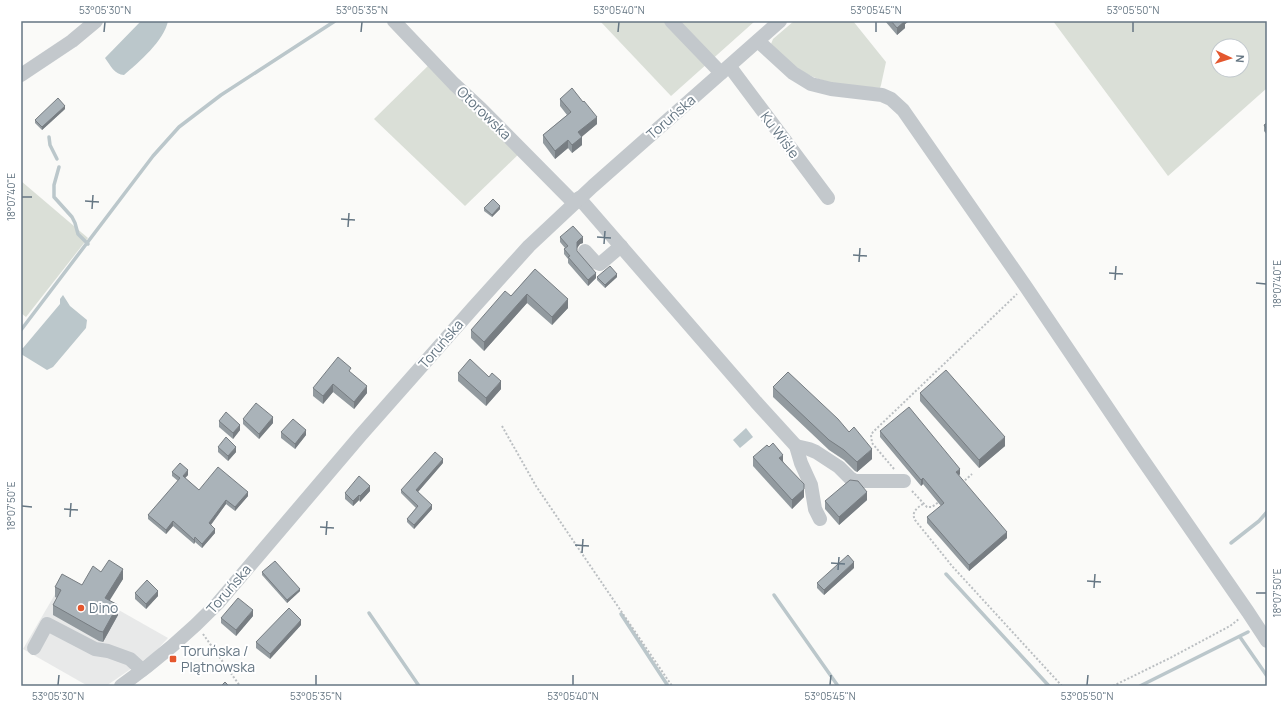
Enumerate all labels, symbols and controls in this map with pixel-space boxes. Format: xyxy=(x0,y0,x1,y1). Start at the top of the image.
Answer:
text: 53°05'30"N xyxy=(79,3,131,17)
text: 53°05'35"N xyxy=(336,3,388,17)
text: 53°05'40"N xyxy=(593,3,645,17)
text: 53°05'45"N xyxy=(850,3,902,17)
text: 53°05'50"N xyxy=(1107,3,1159,17)
north arrow xyxy=(1210,38,1250,78)
text: N xyxy=(1233,54,1248,63)
street label: Otorowska xyxy=(453,82,516,144)
street label: Toruńska xyxy=(642,90,699,143)
street label: Ku Wiśle xyxy=(757,107,804,162)
text: 18°07'40"E xyxy=(4,173,18,221)
text: 18°07'40"E xyxy=(1270,260,1284,308)
street label: Toruńska xyxy=(414,315,467,372)
text: 18°07'50"E xyxy=(4,481,18,530)
street label: Toruńska xyxy=(202,560,255,617)
text: 18°07'50"E xyxy=(1270,568,1284,617)
place label: Dino xyxy=(89,598,118,617)
marker: Dino xyxy=(76,603,86,613)
place label: Toruńska / Plątnowska xyxy=(181,641,255,676)
marker: Toruńska / Plątnowska xyxy=(168,654,178,664)
text: 53°05'30"N xyxy=(32,689,84,703)
text: 53°05'35"N xyxy=(290,689,342,703)
text: 53°05'40"N xyxy=(547,689,599,703)
text: 53°05'45"N xyxy=(804,689,856,703)
text: 53°05'50"N xyxy=(1061,689,1113,703)

